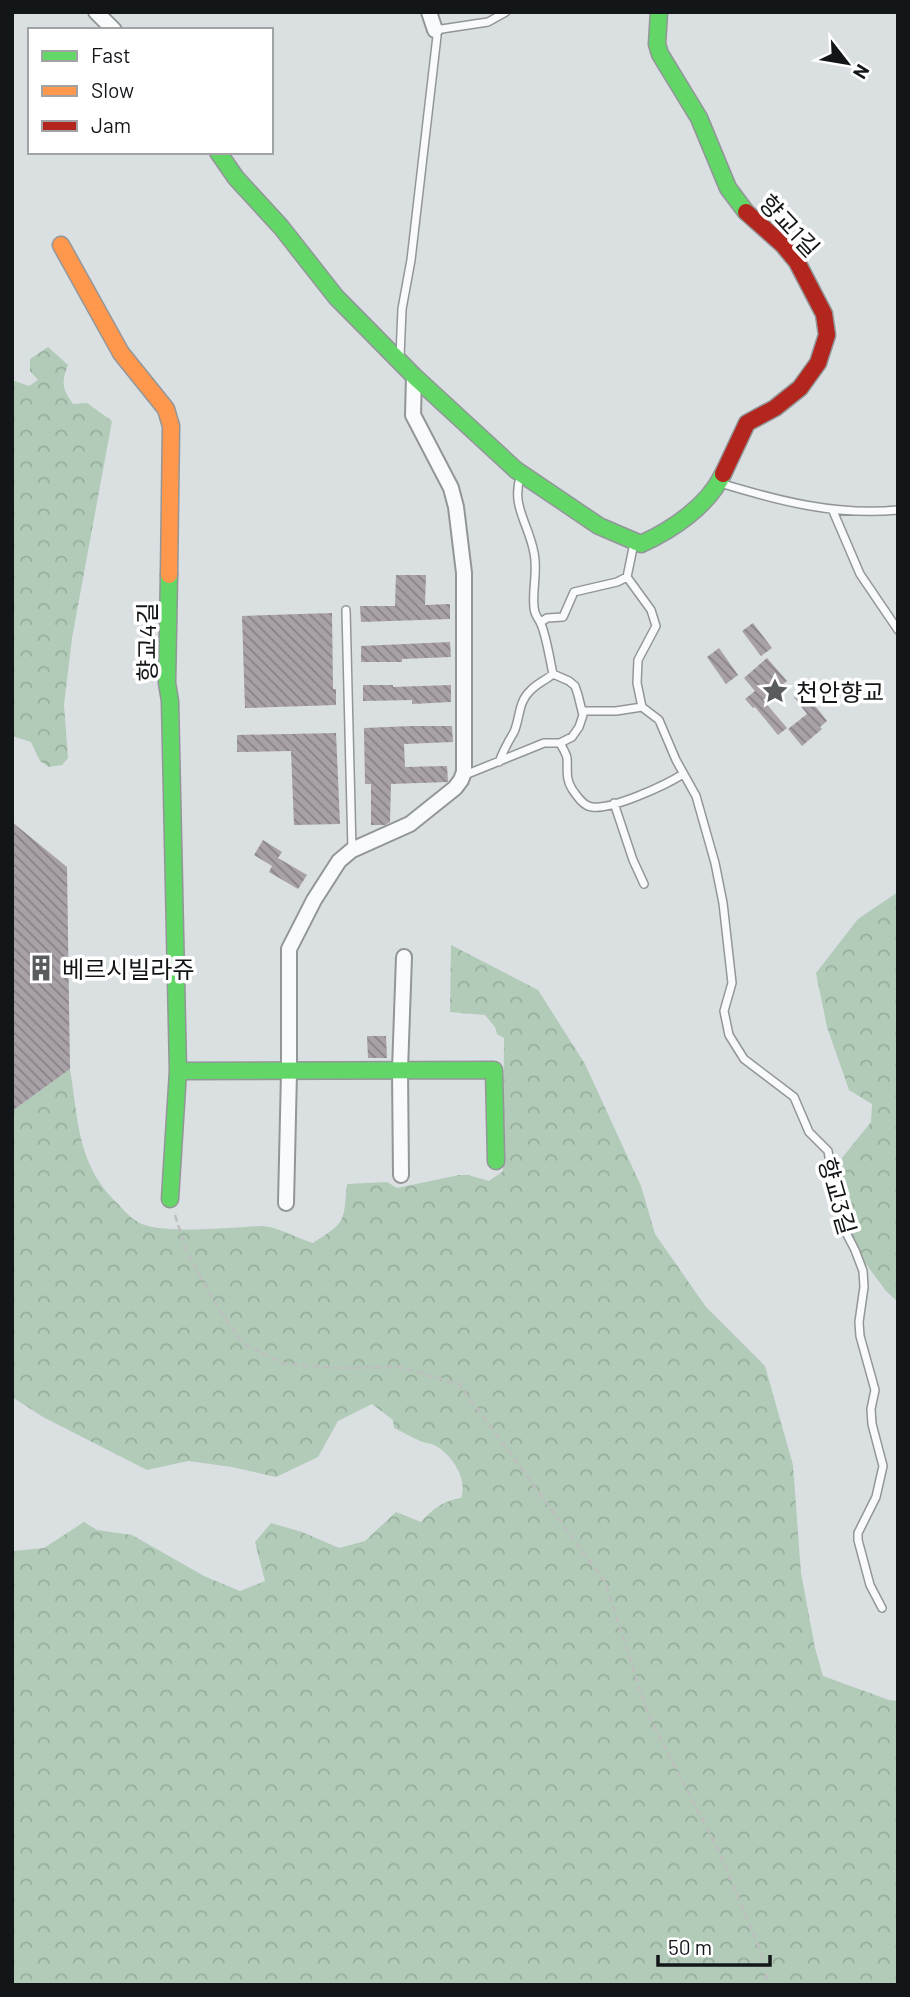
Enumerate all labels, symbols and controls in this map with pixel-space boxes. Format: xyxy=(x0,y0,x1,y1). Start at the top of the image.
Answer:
legend xyxy=(28,28,273,154)
north arrow xyxy=(812,28,882,98)
text: Fast xyxy=(91,42,131,67)
text: N xyxy=(849,61,875,83)
text: Slow xyxy=(91,77,134,102)
text: Jam xyxy=(91,112,131,137)
street label: 향교1길 xyxy=(754,188,826,262)
street label: 향교4길 xyxy=(132,602,161,682)
place icon: 천안향교 xyxy=(760,676,790,706)
place label: 천안향교 xyxy=(796,677,884,706)
building icon: 베르시빌라쥬 xyxy=(26,953,56,983)
place label: 베르시빌라쥬 xyxy=(62,954,194,983)
street label: 향교3길 xyxy=(813,1154,863,1238)
scale bar xyxy=(658,1924,770,1968)
text: 50 m xyxy=(668,1934,712,1959)

